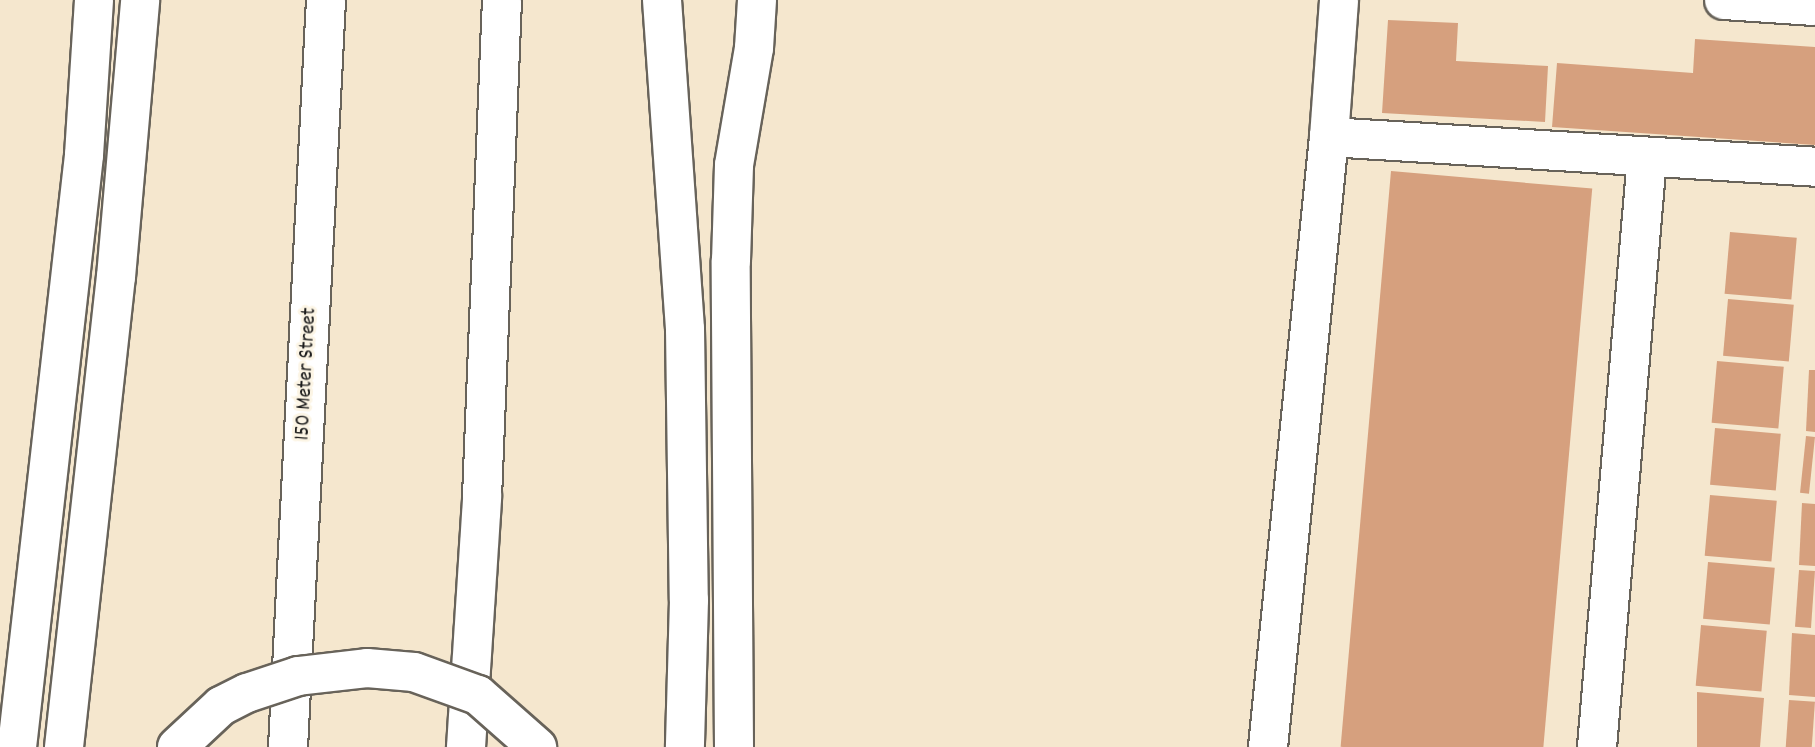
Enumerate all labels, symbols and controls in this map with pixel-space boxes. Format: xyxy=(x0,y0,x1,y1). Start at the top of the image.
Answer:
street label: 150 Meter Street xyxy=(291,307,323,441)

